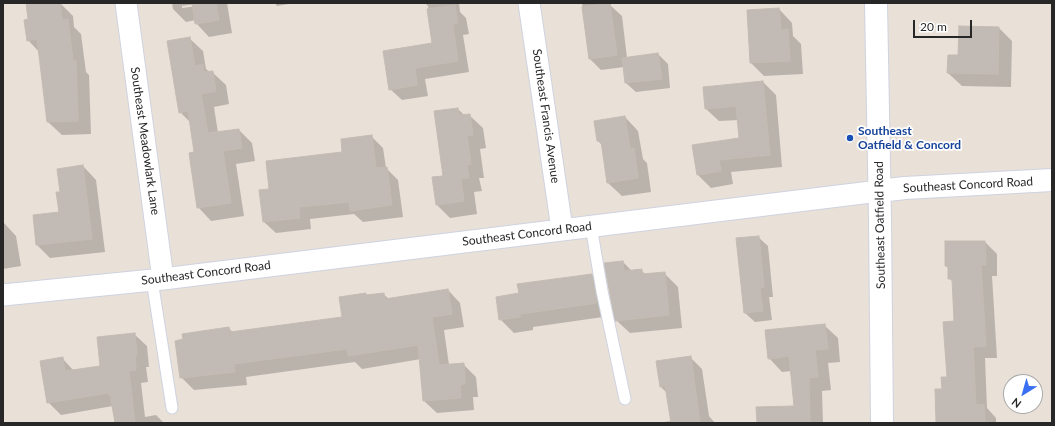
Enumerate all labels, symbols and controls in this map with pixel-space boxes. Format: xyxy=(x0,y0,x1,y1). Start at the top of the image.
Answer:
scale bar xyxy=(915,12,974,38)
text: 20 m xyxy=(920,19,947,34)
street label: Southeast Francis Avenue xyxy=(529,48,563,184)
street label: Southeast Meadowlark Lane xyxy=(127,66,163,216)
place label: Southeast Oatfield & Concord xyxy=(858,124,961,152)
marker: Southeast Oatfield & Concord xyxy=(845,133,855,143)
street label: Southeast Oatfield Road xyxy=(872,161,888,289)
street label: Southeast Concord Road xyxy=(903,174,1033,196)
street label: Southeast Concord Road xyxy=(462,219,592,249)
street label: Southeast Concord Road xyxy=(141,258,271,288)
north arrow xyxy=(1003,374,1043,414)
text: N xyxy=(1009,395,1023,411)

